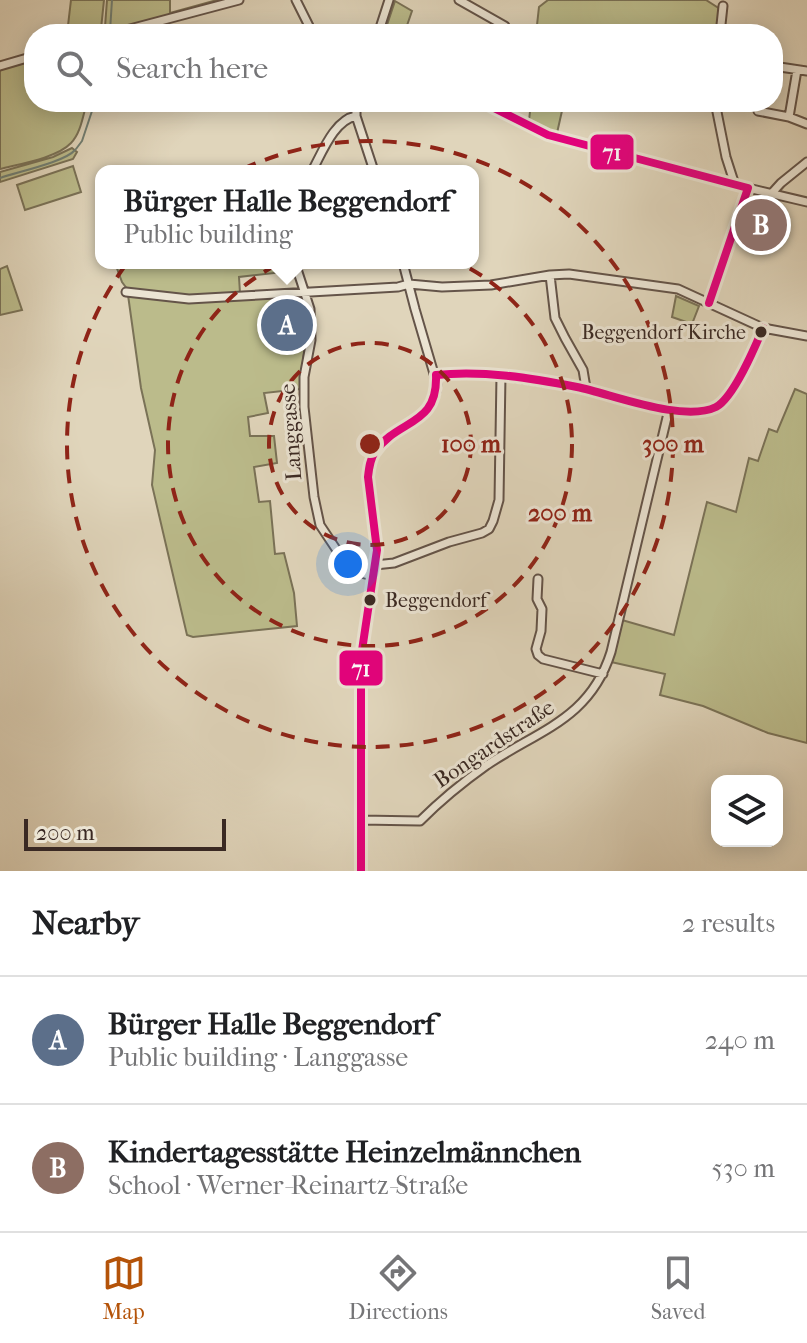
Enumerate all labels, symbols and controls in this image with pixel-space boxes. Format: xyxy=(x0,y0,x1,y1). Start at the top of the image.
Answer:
search box xyxy=(24,24,783,112)
icon: search xyxy=(52,46,96,90)
text: Search here xyxy=(116,51,268,86)
line badge: 71 xyxy=(589,133,635,171)
text: 71 xyxy=(602,140,621,166)
popup xyxy=(95,165,479,269)
text: Bürger Halle Beggendorf xyxy=(124,184,450,219)
pin: B xyxy=(735,195,787,255)
text: Public building xyxy=(124,219,293,250)
pin: A xyxy=(261,295,313,355)
place label: Beggendorf Kirche xyxy=(581,321,746,344)
marker: Beggendorf Kirche xyxy=(753,324,769,340)
street label: Langgasse xyxy=(275,383,307,481)
centre of rings xyxy=(356,430,384,458)
text: 100 m xyxy=(441,430,502,458)
text: 300 m xyxy=(642,430,705,458)
text: 200 m xyxy=(528,499,593,527)
your location xyxy=(328,544,368,584)
place label: Beggendorf xyxy=(385,589,491,612)
marker: Beggendorf xyxy=(362,592,378,608)
line badge: 71 xyxy=(338,649,384,687)
text: 71 xyxy=(351,656,370,682)
street label: Bongardstraße xyxy=(429,694,559,794)
map controls xyxy=(711,775,783,847)
button: layers xyxy=(711,775,783,847)
scale bar xyxy=(24,815,226,851)
text: 200 m xyxy=(36,820,95,846)
text: Nearby xyxy=(32,903,139,943)
text: 2 results xyxy=(682,908,775,939)
text: Bürger Halle Beggendorf xyxy=(108,1007,435,1042)
text: A xyxy=(50,1025,66,1056)
text: 240 m xyxy=(705,1025,775,1056)
text: Public building · Langgasse xyxy=(108,1042,408,1073)
text: Kindertagesstätte Heinzelmännchen xyxy=(108,1135,581,1170)
text: B xyxy=(50,1153,66,1184)
text: 530 m xyxy=(712,1153,775,1184)
text: School · Werner-Reinartz-Straße xyxy=(108,1170,468,1201)
tab: Map xyxy=(102,1251,146,1325)
tab: Directions xyxy=(349,1251,448,1325)
tab: Saved xyxy=(651,1251,705,1325)

